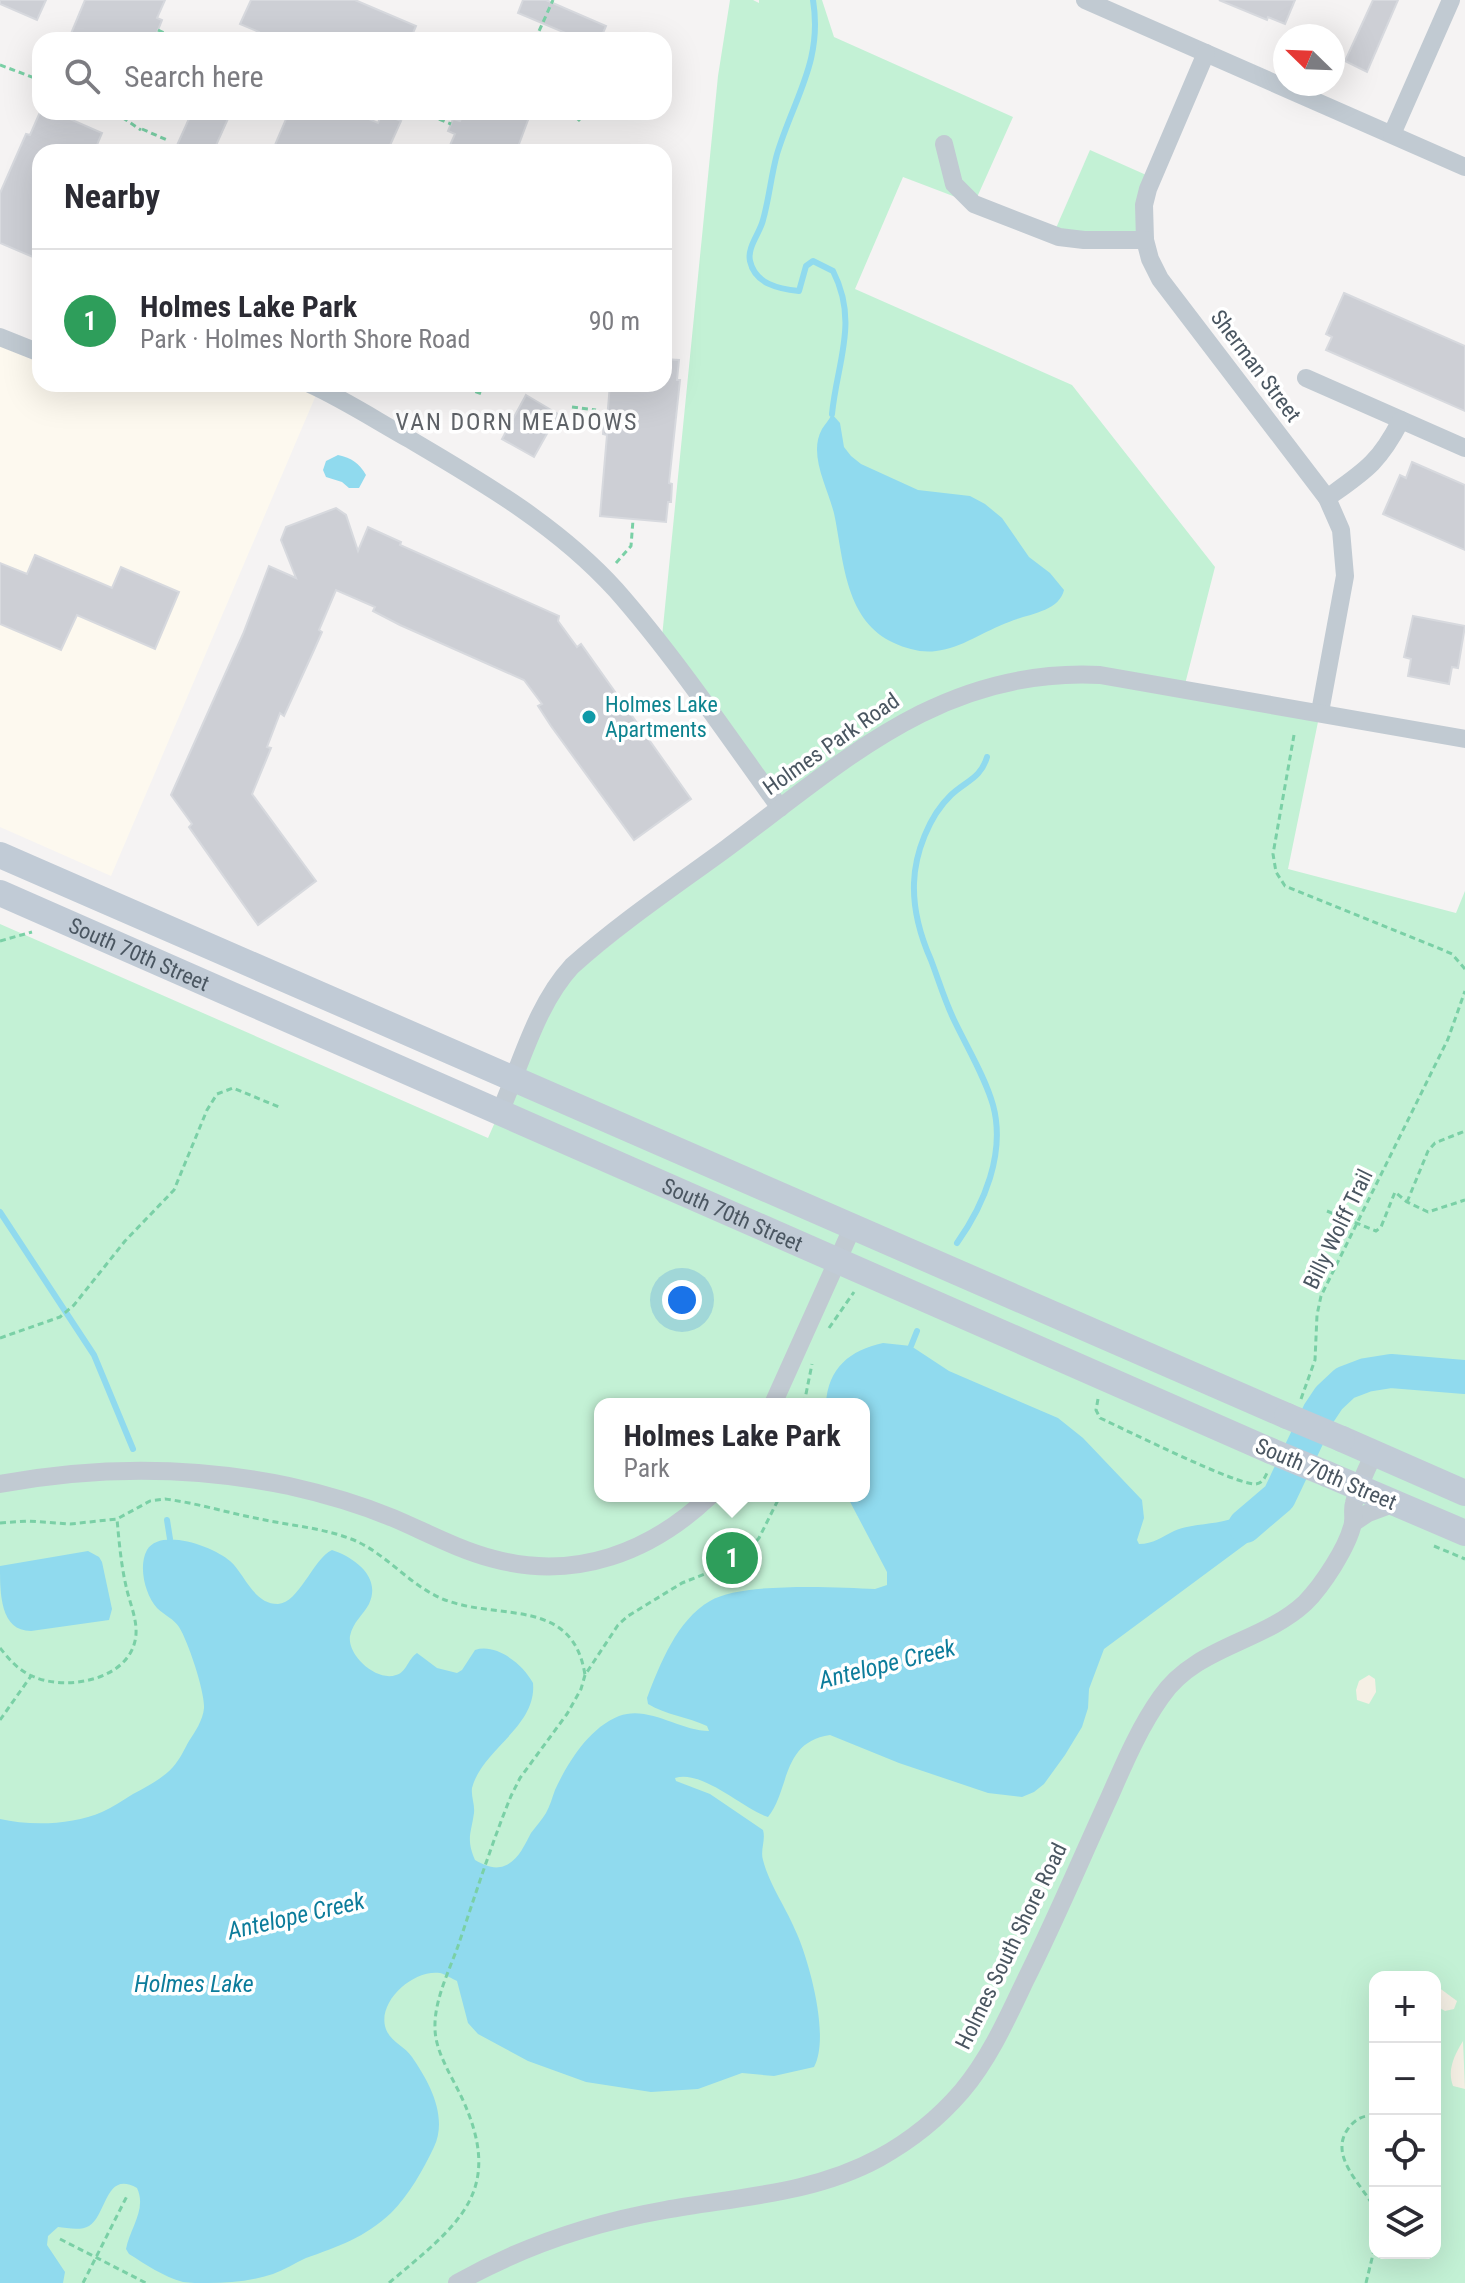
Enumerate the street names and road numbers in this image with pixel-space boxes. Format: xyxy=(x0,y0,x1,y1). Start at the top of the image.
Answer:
street label: Sherman Street xyxy=(1206,305,1306,427)
street label: Holmes Park Road xyxy=(758,688,904,800)
street label: South 70th Street xyxy=(65,912,213,996)
street label: Billy Wolff Trail xyxy=(1298,1165,1378,1293)
street label: South 70th Street xyxy=(658,1173,807,1256)
street label: South 70th Street xyxy=(1252,1433,1400,1515)
street label: Holmes South Shore Road xyxy=(950,1839,1072,2053)

